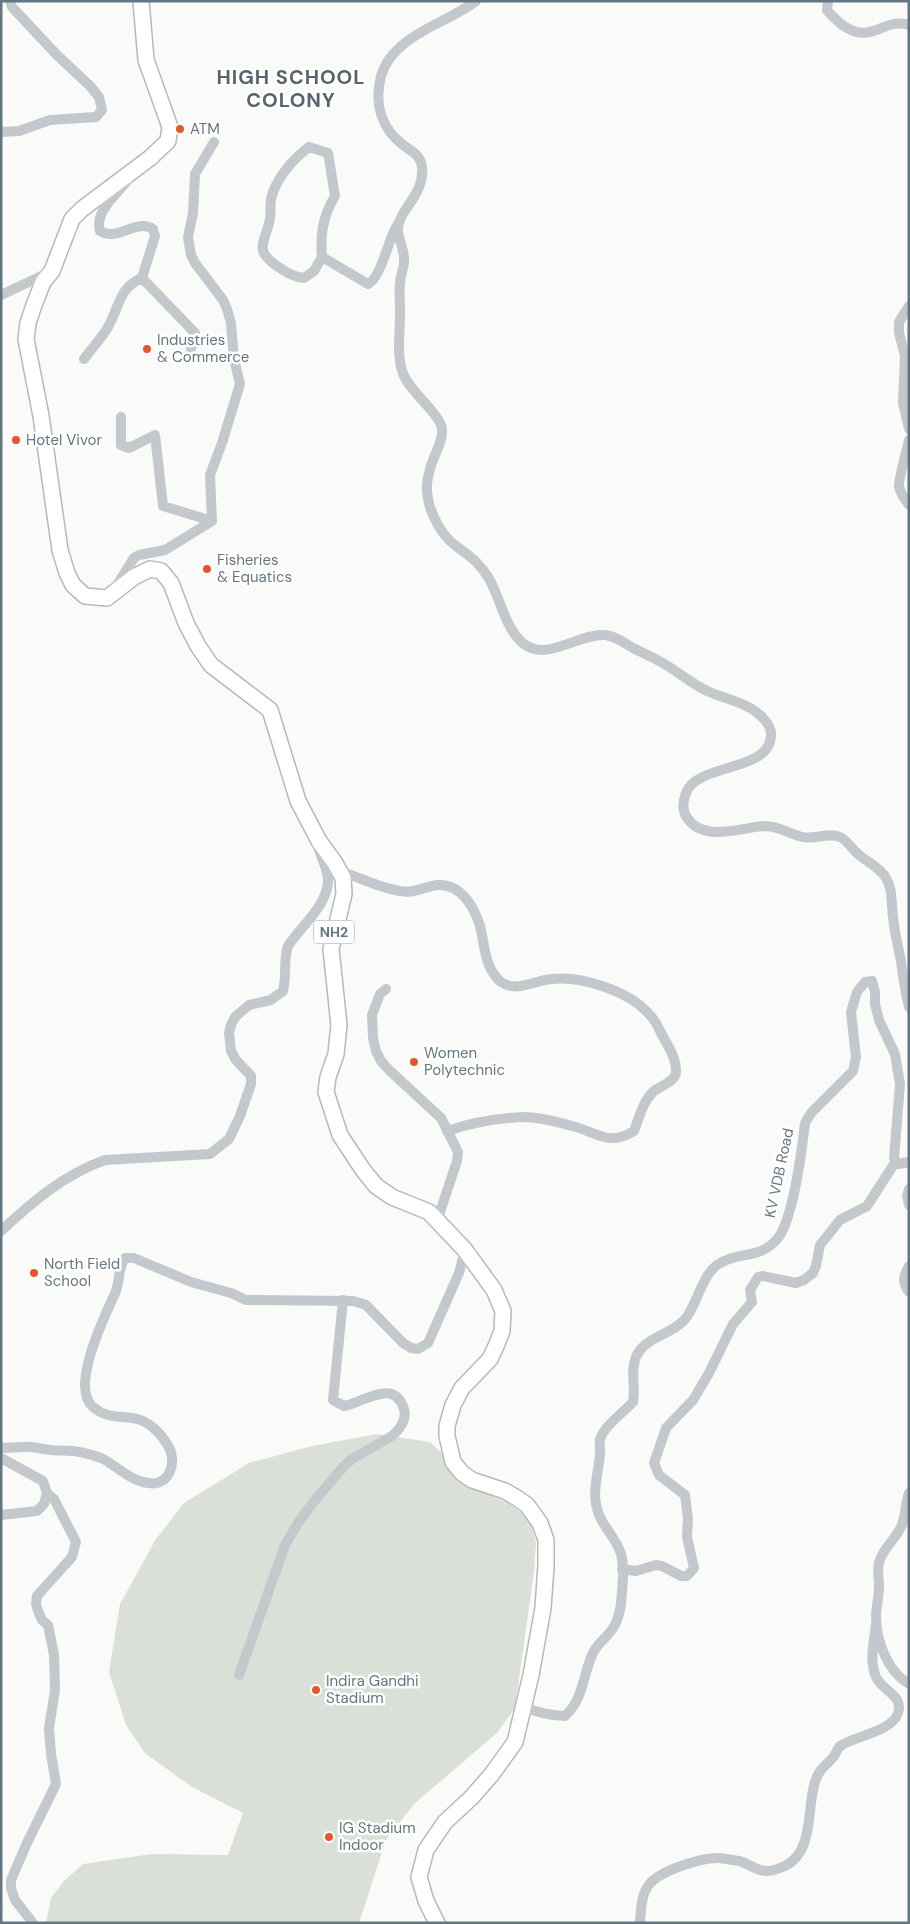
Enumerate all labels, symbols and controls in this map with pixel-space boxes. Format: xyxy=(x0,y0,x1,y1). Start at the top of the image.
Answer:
district label: HIGH SCHOOL COLONY xyxy=(217,64,365,113)
place label: ATM xyxy=(190,119,220,139)
marker: ATM xyxy=(174,123,186,135)
place label: Industries & Commerce xyxy=(157,330,249,367)
marker: Industries & Commerce xyxy=(141,343,153,355)
place label: Hotel Vivor xyxy=(26,430,102,450)
marker: Hotel Vivor xyxy=(10,434,22,446)
place label: Fisheries & Equatics xyxy=(217,550,292,587)
marker: Fisheries & Equatics xyxy=(201,563,213,575)
road number: NH2 xyxy=(314,920,354,944)
place label: Women Polytechnic xyxy=(424,1043,505,1080)
marker: Women Polytechnic xyxy=(408,1056,420,1068)
street label: KV VDB Road xyxy=(760,1126,798,1220)
place label: North Field School xyxy=(44,1254,120,1291)
marker: North Field School xyxy=(28,1267,40,1279)
place label: Indira Gandhi Stadium xyxy=(326,1671,419,1708)
marker: Indira Gandhi Stadium xyxy=(310,1684,322,1696)
place label: IG Stadium Indoor xyxy=(339,1818,416,1855)
marker: IG Stadium Indoor xyxy=(323,1831,335,1843)

